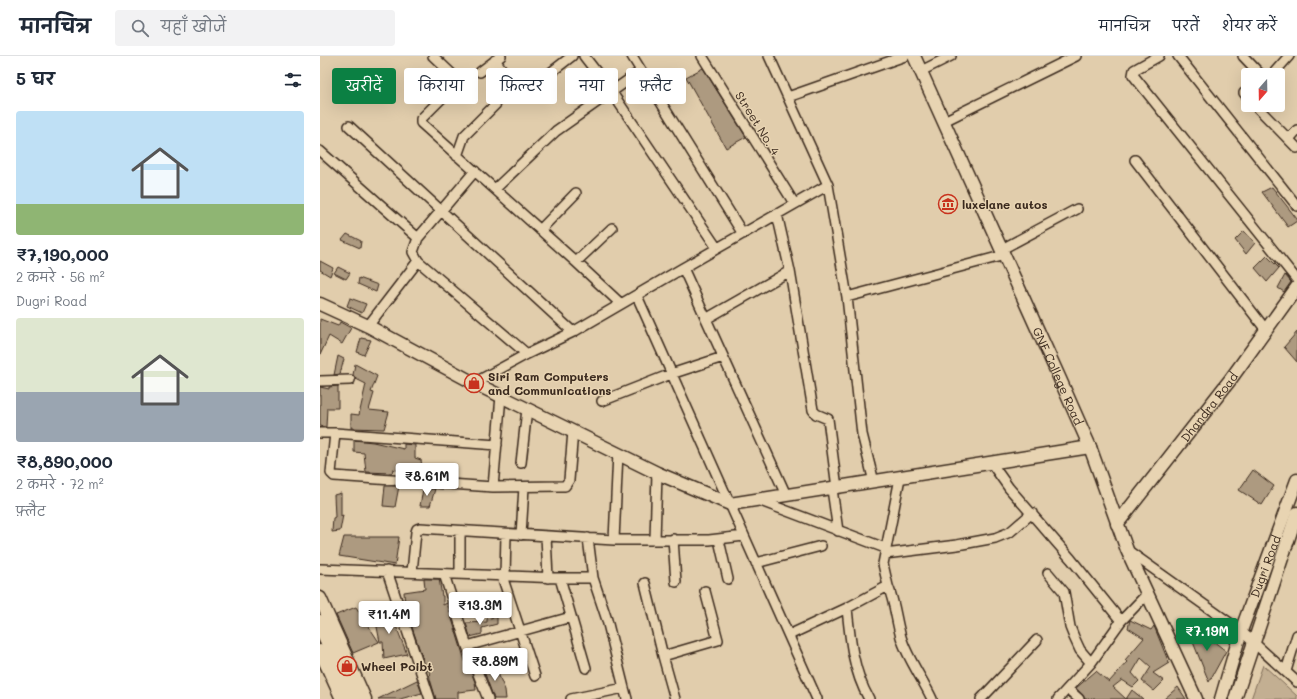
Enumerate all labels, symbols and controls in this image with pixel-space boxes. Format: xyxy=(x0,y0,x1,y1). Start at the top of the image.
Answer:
search box xyxy=(115,10,395,46)
text: मानचित्र xyxy=(20,13,91,38)
text: यहाँ खोजें xyxy=(161,16,226,36)
text: मानचित्र xyxy=(1099,16,1150,35)
text: परतें xyxy=(1172,16,1200,35)
text: शेयर करें xyxy=(1222,16,1277,35)
icon: search xyxy=(129,17,151,39)
text: 5 घर xyxy=(16,67,55,89)
chip: खरीदें xyxy=(332,68,396,104)
chip: किराया xyxy=(404,68,478,104)
chip: फ़िल्टर xyxy=(486,68,557,104)
chip: नया xyxy=(565,68,618,104)
chip: फ़्लैट xyxy=(626,68,686,104)
north arrow xyxy=(1241,68,1285,112)
map controls xyxy=(1241,68,1285,112)
icon: filters xyxy=(282,69,304,91)
street label: Street No. 4 xyxy=(732,88,784,158)
icon: home xyxy=(124,137,196,209)
museum icon: luxelane autos xyxy=(937,193,959,215)
place label: luxelane autos xyxy=(962,196,1047,212)
text: ₹7,190,000 xyxy=(16,243,109,265)
text: 2 कमरे · 56 m² xyxy=(16,268,105,285)
text: Dugri Road xyxy=(16,292,87,309)
street label: GNE College Road xyxy=(1029,324,1087,428)
icon: home xyxy=(124,344,196,416)
place label: Siri Ram Computers and Communications xyxy=(488,368,611,398)
street label: Dhandra Road xyxy=(1177,369,1241,445)
shop icon: Siri Ram Computers and Communications xyxy=(463,372,485,394)
text: ₹8,890,000 xyxy=(16,450,113,472)
pin: ₹8.61M xyxy=(394,463,460,497)
text: ₹8.61M xyxy=(405,467,449,484)
text: 2 कमरे · 72 m² xyxy=(16,475,104,492)
text: फ़्लैट xyxy=(16,502,46,519)
street label: Dugri Road xyxy=(1246,532,1284,600)
pin: ₹13.3M xyxy=(447,592,513,626)
text: ₹13.3M xyxy=(458,596,502,613)
pin: ₹11.4M xyxy=(356,601,422,635)
text: ₹11.4M xyxy=(368,605,410,622)
pin: ₹7.19M xyxy=(1174,618,1240,652)
text: ₹7.19M xyxy=(1185,622,1229,639)
pin: ₹8.89M xyxy=(462,648,528,682)
text: ₹8.89M xyxy=(471,652,519,669)
shop icon: Wheel Poibt xyxy=(336,655,358,677)
place label: Wheel Poibt xyxy=(361,658,433,674)

